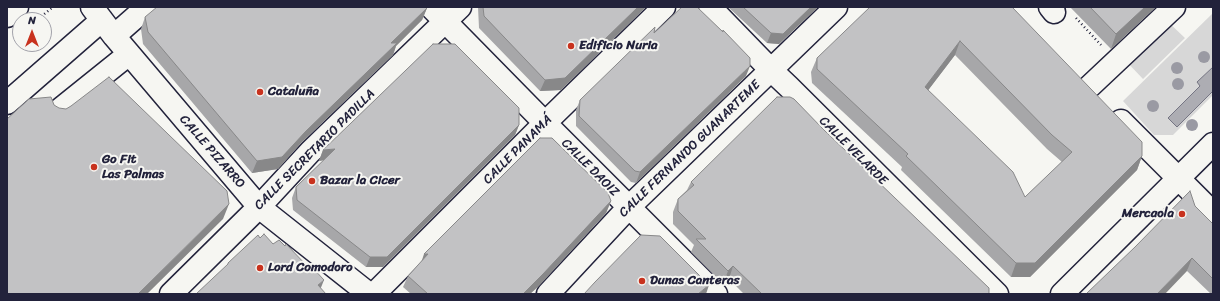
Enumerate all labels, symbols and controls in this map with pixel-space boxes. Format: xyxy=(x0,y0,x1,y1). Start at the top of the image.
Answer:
text: N xyxy=(28,11,36,30)
north arrow xyxy=(12,12,52,52)
place label: Edificio Nuria xyxy=(579,38,658,54)
marker: Edificio Nuria xyxy=(566,41,576,51)
street label: CALLE FERNANDO GUANARTEME xyxy=(616,77,764,221)
place label: Cataluña xyxy=(268,84,319,100)
street label: CALLE SECRETARIO PADILLA xyxy=(251,86,379,214)
marker: Cataluña xyxy=(255,87,265,97)
street label: CALLE PIZARRO xyxy=(176,112,248,192)
street label: CALLE PANAMÁ xyxy=(480,112,556,188)
street label: CALLE VELARDE xyxy=(815,113,891,189)
street label: CALLE DAOIZ xyxy=(558,136,622,200)
place label: Go Fit Las Palmas xyxy=(102,152,164,183)
marker: Go Fit Las Palmas xyxy=(89,162,99,172)
place label: Bazar la Cicer xyxy=(320,173,400,189)
marker: Bazar la Cicer xyxy=(307,176,317,186)
place label: Mercaola xyxy=(1122,206,1174,222)
marker: Mercaola xyxy=(1177,209,1187,219)
place label: Lord Comodoro xyxy=(268,260,353,276)
marker: Lord Comodoro xyxy=(255,263,265,273)
place label: Dunas Canteras xyxy=(650,273,739,289)
marker: Dunas Canteras xyxy=(637,276,647,286)

